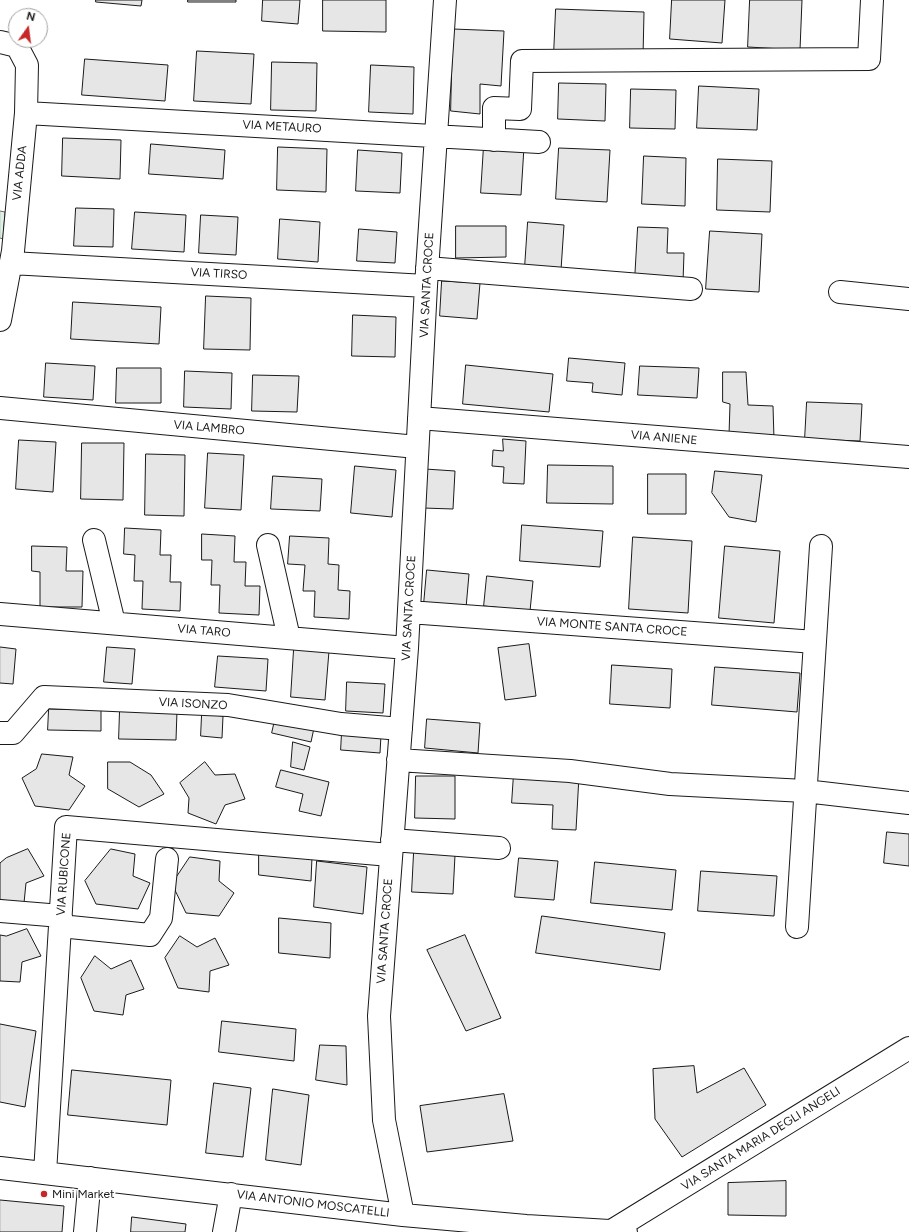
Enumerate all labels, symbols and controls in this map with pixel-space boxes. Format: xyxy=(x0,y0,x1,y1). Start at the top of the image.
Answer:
north arrow xyxy=(8,8,48,48)
text: N xyxy=(25,10,36,24)
street label: VIA METAURO xyxy=(242,118,322,136)
street label: VIA ADDA xyxy=(10,145,30,201)
street label: VIA SANTA CROCE xyxy=(417,232,437,338)
street label: VIA TIRSO xyxy=(190,265,248,283)
street label: VIA LAMBRO xyxy=(173,418,245,438)
street label: VIA ANIENE xyxy=(630,428,698,448)
street label: VIA SANTA CROCE xyxy=(399,555,419,661)
street label: VIA MONTE SANTA CROCE xyxy=(536,615,688,639)
street label: VIA TARO xyxy=(177,621,231,641)
street label: VIA ISONZO xyxy=(158,695,228,713)
street label: VIA RUBICONE xyxy=(54,832,74,916)
street label: VIA SANTA CROCE xyxy=(374,878,396,984)
street label: VIA SANTA MARIA DEGLI ANGELI xyxy=(679,1084,843,1194)
place label: Mini Market xyxy=(52,1187,114,1201)
street label: VIA ANTONIO MOSCATELLI xyxy=(236,1187,390,1221)
marker: Mini Market xyxy=(39,1189,49,1199)

